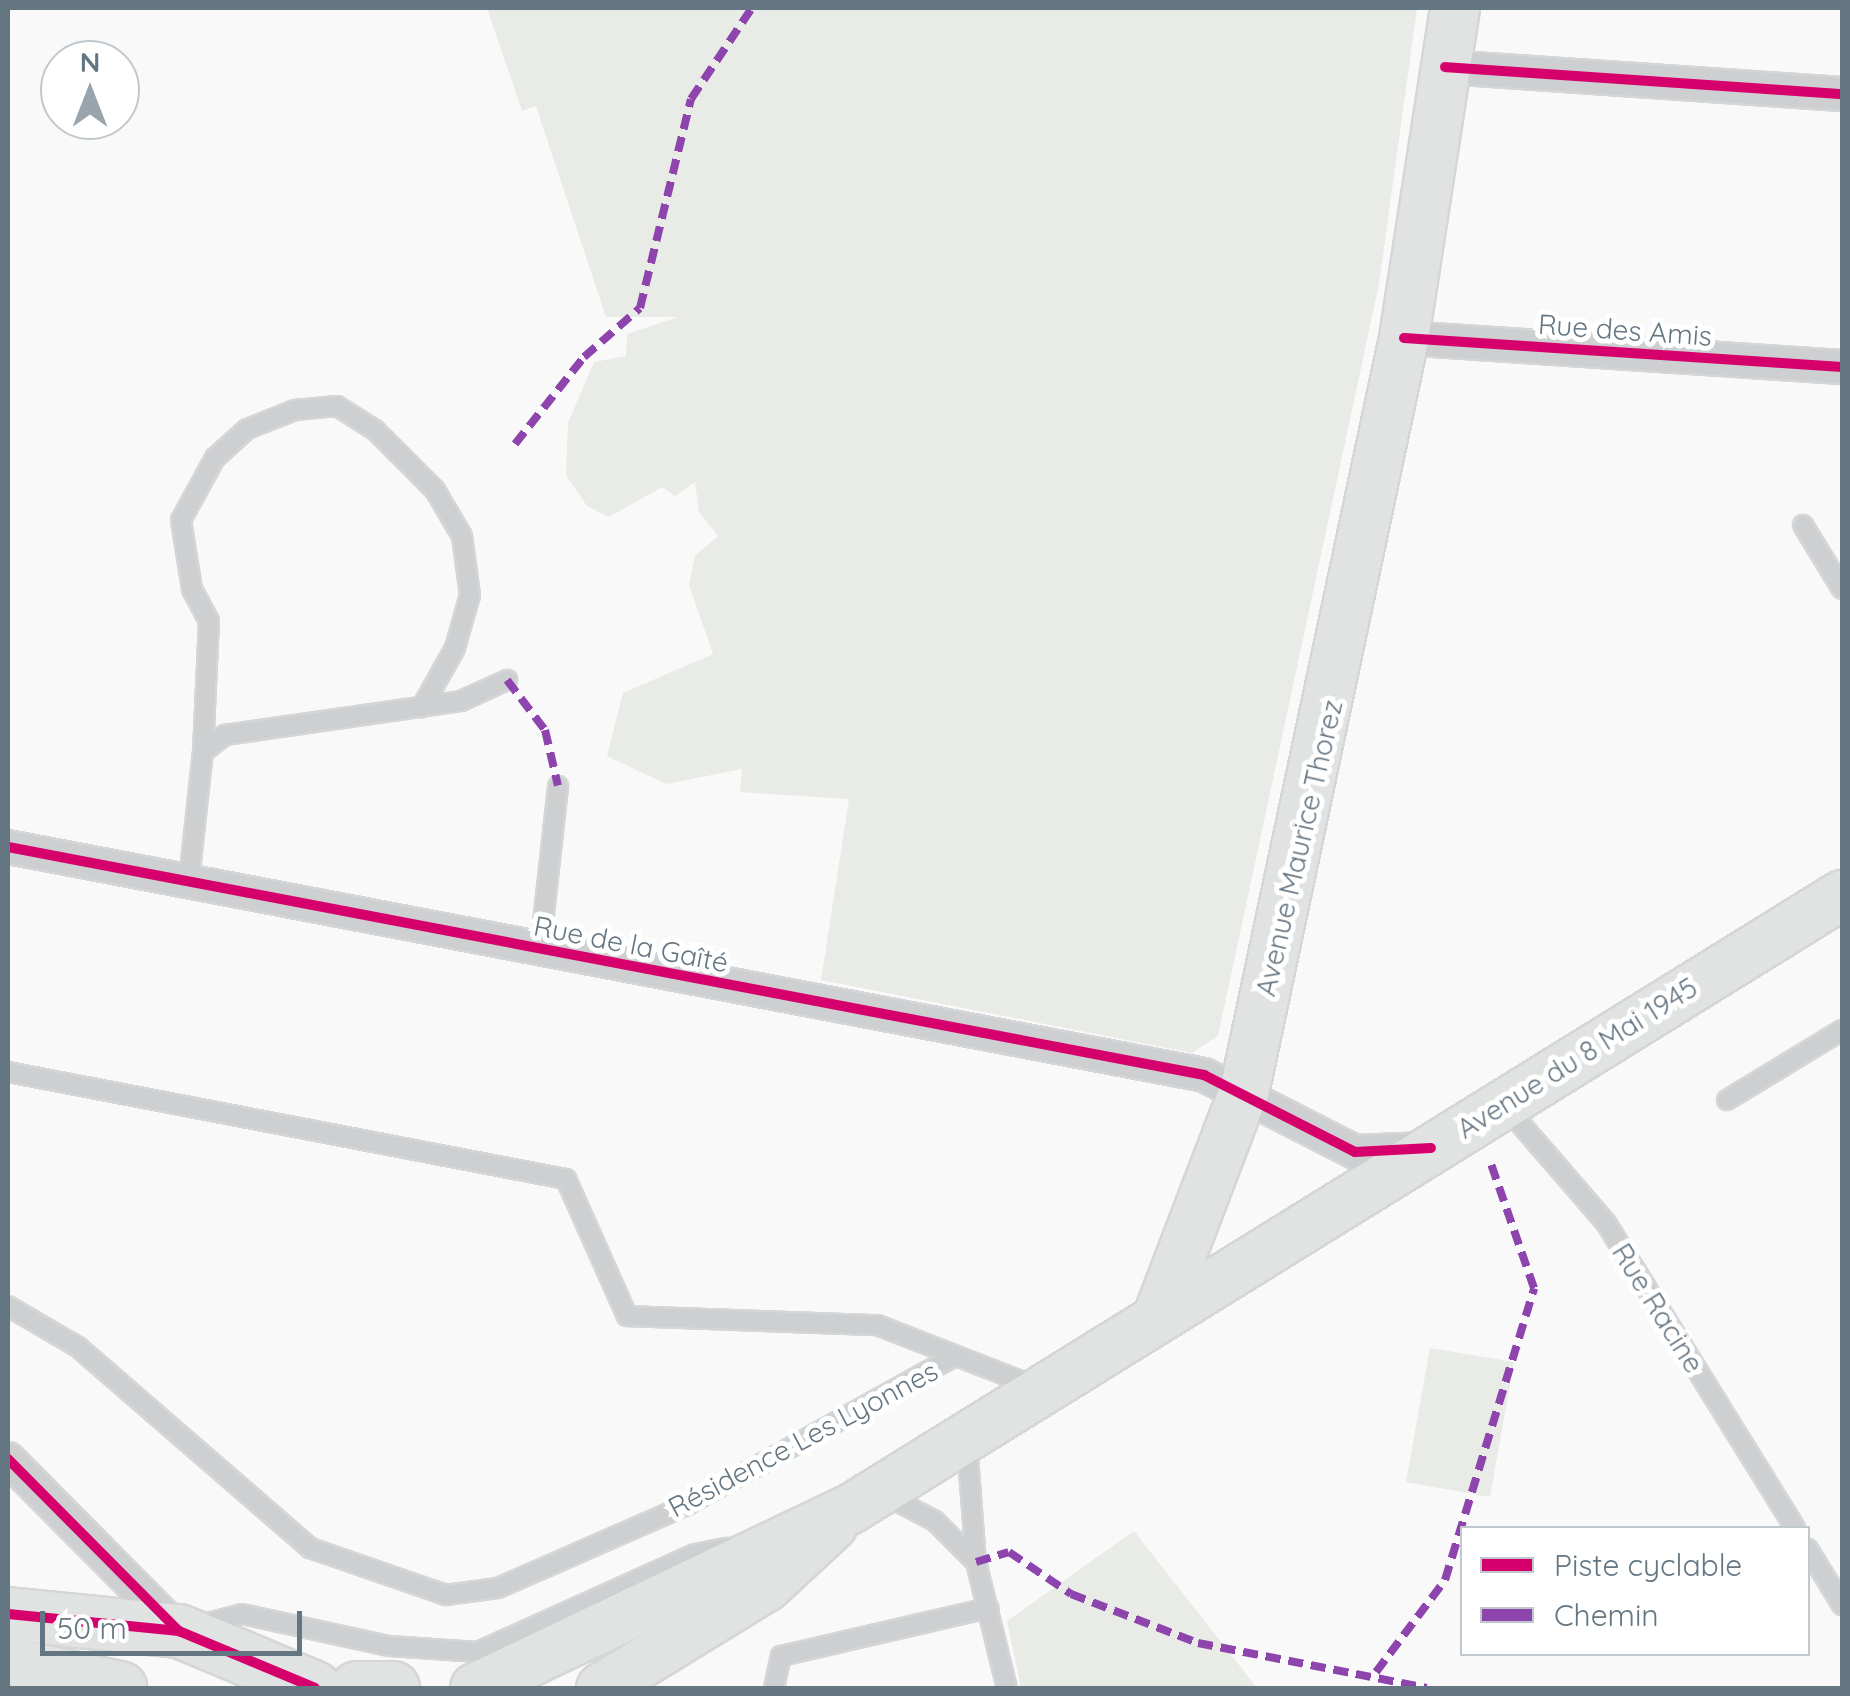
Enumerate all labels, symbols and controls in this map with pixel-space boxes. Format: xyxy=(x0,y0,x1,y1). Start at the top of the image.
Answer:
north arrow xyxy=(40,40,140,140)
text: N xyxy=(80,44,100,79)
street label: Rue des Amis xyxy=(1537,307,1713,353)
street label: Avenue Maurice Thorez xyxy=(1249,697,1349,999)
street label: Rue de la Gaîté xyxy=(531,909,731,979)
street label: Avenue du 8 Mai 1945 xyxy=(1451,970,1703,1146)
street label: Rue Racine xyxy=(1605,1237,1711,1379)
street label: Résidence Les Lyonnes xyxy=(663,1354,943,1524)
legend xyxy=(1460,1526,1810,1656)
text: Piste cyclable xyxy=(1554,1546,1742,1584)
scale bar xyxy=(45,1591,308,1653)
text: Chemin xyxy=(1554,1596,1659,1634)
text: 50 m xyxy=(57,1609,127,1647)

